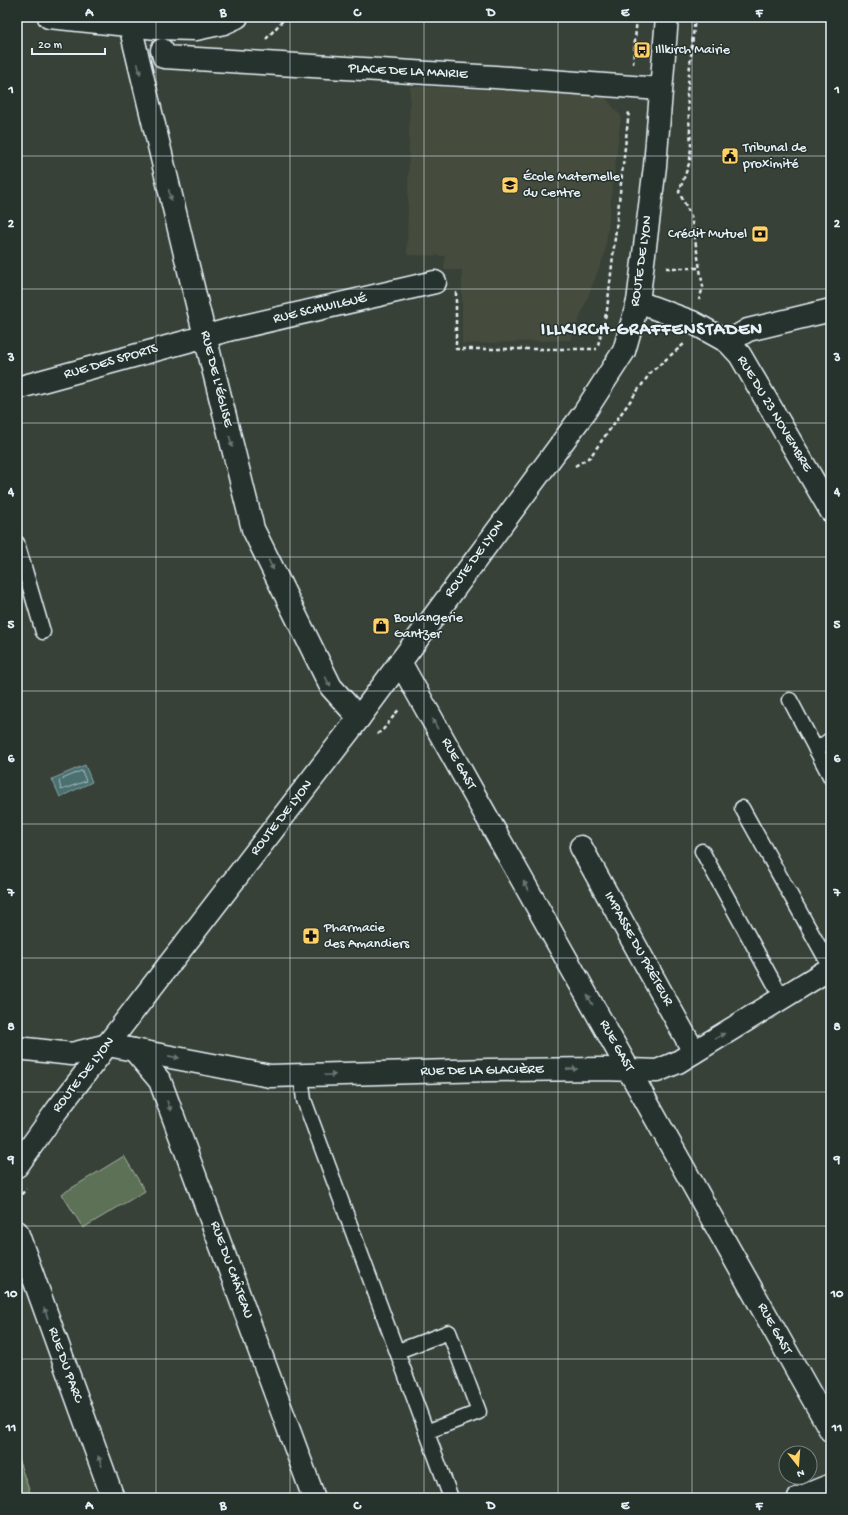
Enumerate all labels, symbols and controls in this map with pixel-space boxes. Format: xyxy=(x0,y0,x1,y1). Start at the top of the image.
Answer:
text: A xyxy=(84,6,94,21)
text: B xyxy=(219,6,228,21)
text: C xyxy=(352,6,362,21)
text: D xyxy=(486,6,496,21)
text: E xyxy=(621,6,630,21)
text: F xyxy=(755,6,764,21)
scale bar xyxy=(32,30,105,56)
text: 20 m xyxy=(38,39,63,53)
bus stop icon: Illkirch Mairie xyxy=(632,40,652,60)
place label: Illkirch Mairie xyxy=(655,42,731,59)
street label: PLACE DE LA MAIRIE xyxy=(347,60,469,84)
one-way arrow xyxy=(136,63,142,75)
text: 1 xyxy=(7,83,14,98)
text: 1 xyxy=(833,83,840,98)
place label: Tribunal de proximité xyxy=(742,140,807,173)
public building icon: Tribunal de proximité xyxy=(720,146,740,166)
place label: École Maternelle du Centre xyxy=(523,169,621,202)
school or university icon: École Maternelle du Centre xyxy=(500,175,520,195)
one-way arrow xyxy=(167,189,173,201)
street label: ROUTE DE LYON xyxy=(627,214,657,308)
text: 2 xyxy=(8,217,15,232)
text: 2 xyxy=(834,217,841,232)
bank icon: Crédit Mutuel xyxy=(750,224,770,244)
place label: Crédit Mutuel xyxy=(668,226,747,243)
street label: RUE SCHWILGUÉ xyxy=(272,290,370,328)
district label: ILLKIRCH-GRAFFENSTADEN xyxy=(541,320,763,341)
street label: RUE DE L'ÉGLISE xyxy=(196,329,236,430)
street label: RUE DES SPORTS xyxy=(62,340,160,384)
text: 3 xyxy=(7,351,15,366)
text: 3 xyxy=(833,351,841,366)
street label: RUE DU 23 NOVEMBRE xyxy=(733,353,816,476)
one-way arrow xyxy=(229,435,235,448)
text: 4 xyxy=(7,485,15,500)
text: 4 xyxy=(833,485,841,500)
street label: ROUTE DE LYON xyxy=(441,517,509,601)
one-way arrow xyxy=(268,559,274,571)
place label: Boulangerie Gantzer xyxy=(393,610,464,643)
shop icon: Boulangerie Gantzer xyxy=(371,616,391,636)
text: 5 xyxy=(8,618,15,633)
text: 5 xyxy=(834,618,841,633)
one-way arrow xyxy=(325,676,331,687)
one-way arrow xyxy=(432,718,439,730)
street label: RUE GAST xyxy=(437,735,479,793)
text: 6 xyxy=(8,752,15,767)
text: 6 xyxy=(834,752,841,767)
street label: ROUTE DE LYON xyxy=(247,777,317,859)
one-way arrow xyxy=(523,880,530,892)
text: 7 xyxy=(7,886,16,901)
text: 7 xyxy=(833,886,842,901)
street label: IMPASSE DU PRÊTEUR xyxy=(600,889,677,1010)
place label: Pharmacie des Amandiers xyxy=(323,920,410,953)
pharmacy icon: Pharmacie des Amandiers xyxy=(301,926,321,946)
one-way arrow xyxy=(586,994,593,1006)
street label: RUE GAST xyxy=(595,1017,637,1075)
text: 8 xyxy=(7,1020,15,1035)
text: 8 xyxy=(833,1020,841,1035)
one-way arrow xyxy=(715,1032,725,1040)
street label: ROUTE DE LYON xyxy=(49,1034,119,1116)
one-way arrow xyxy=(167,1055,180,1061)
street label: RUE DE LA GLACIÈRE xyxy=(420,1061,545,1081)
one-way arrow xyxy=(566,1066,579,1072)
one-way arrow xyxy=(324,1072,337,1078)
one-way arrow xyxy=(167,1100,173,1112)
text: 9 xyxy=(7,1153,15,1168)
text: 9 xyxy=(833,1153,841,1168)
street label: RUE DU CHÂTEAU xyxy=(206,1219,257,1321)
text: 10 xyxy=(4,1287,18,1302)
text: 10 xyxy=(830,1287,844,1302)
street label: RUE GAST xyxy=(753,1300,795,1358)
one-way arrow xyxy=(43,1306,49,1318)
street label: RUE DU PARC xyxy=(44,1325,87,1406)
text: 11 xyxy=(5,1421,16,1436)
text: 11 xyxy=(831,1421,842,1436)
north arrow xyxy=(778,1445,818,1485)
one-way arrow xyxy=(97,1455,103,1467)
text: N xyxy=(795,1466,806,1479)
text: A xyxy=(84,1499,94,1514)
text: B xyxy=(219,1499,228,1514)
text: C xyxy=(352,1499,362,1514)
text: D xyxy=(486,1499,496,1514)
text: E xyxy=(621,1499,630,1514)
text: F xyxy=(755,1499,764,1514)

